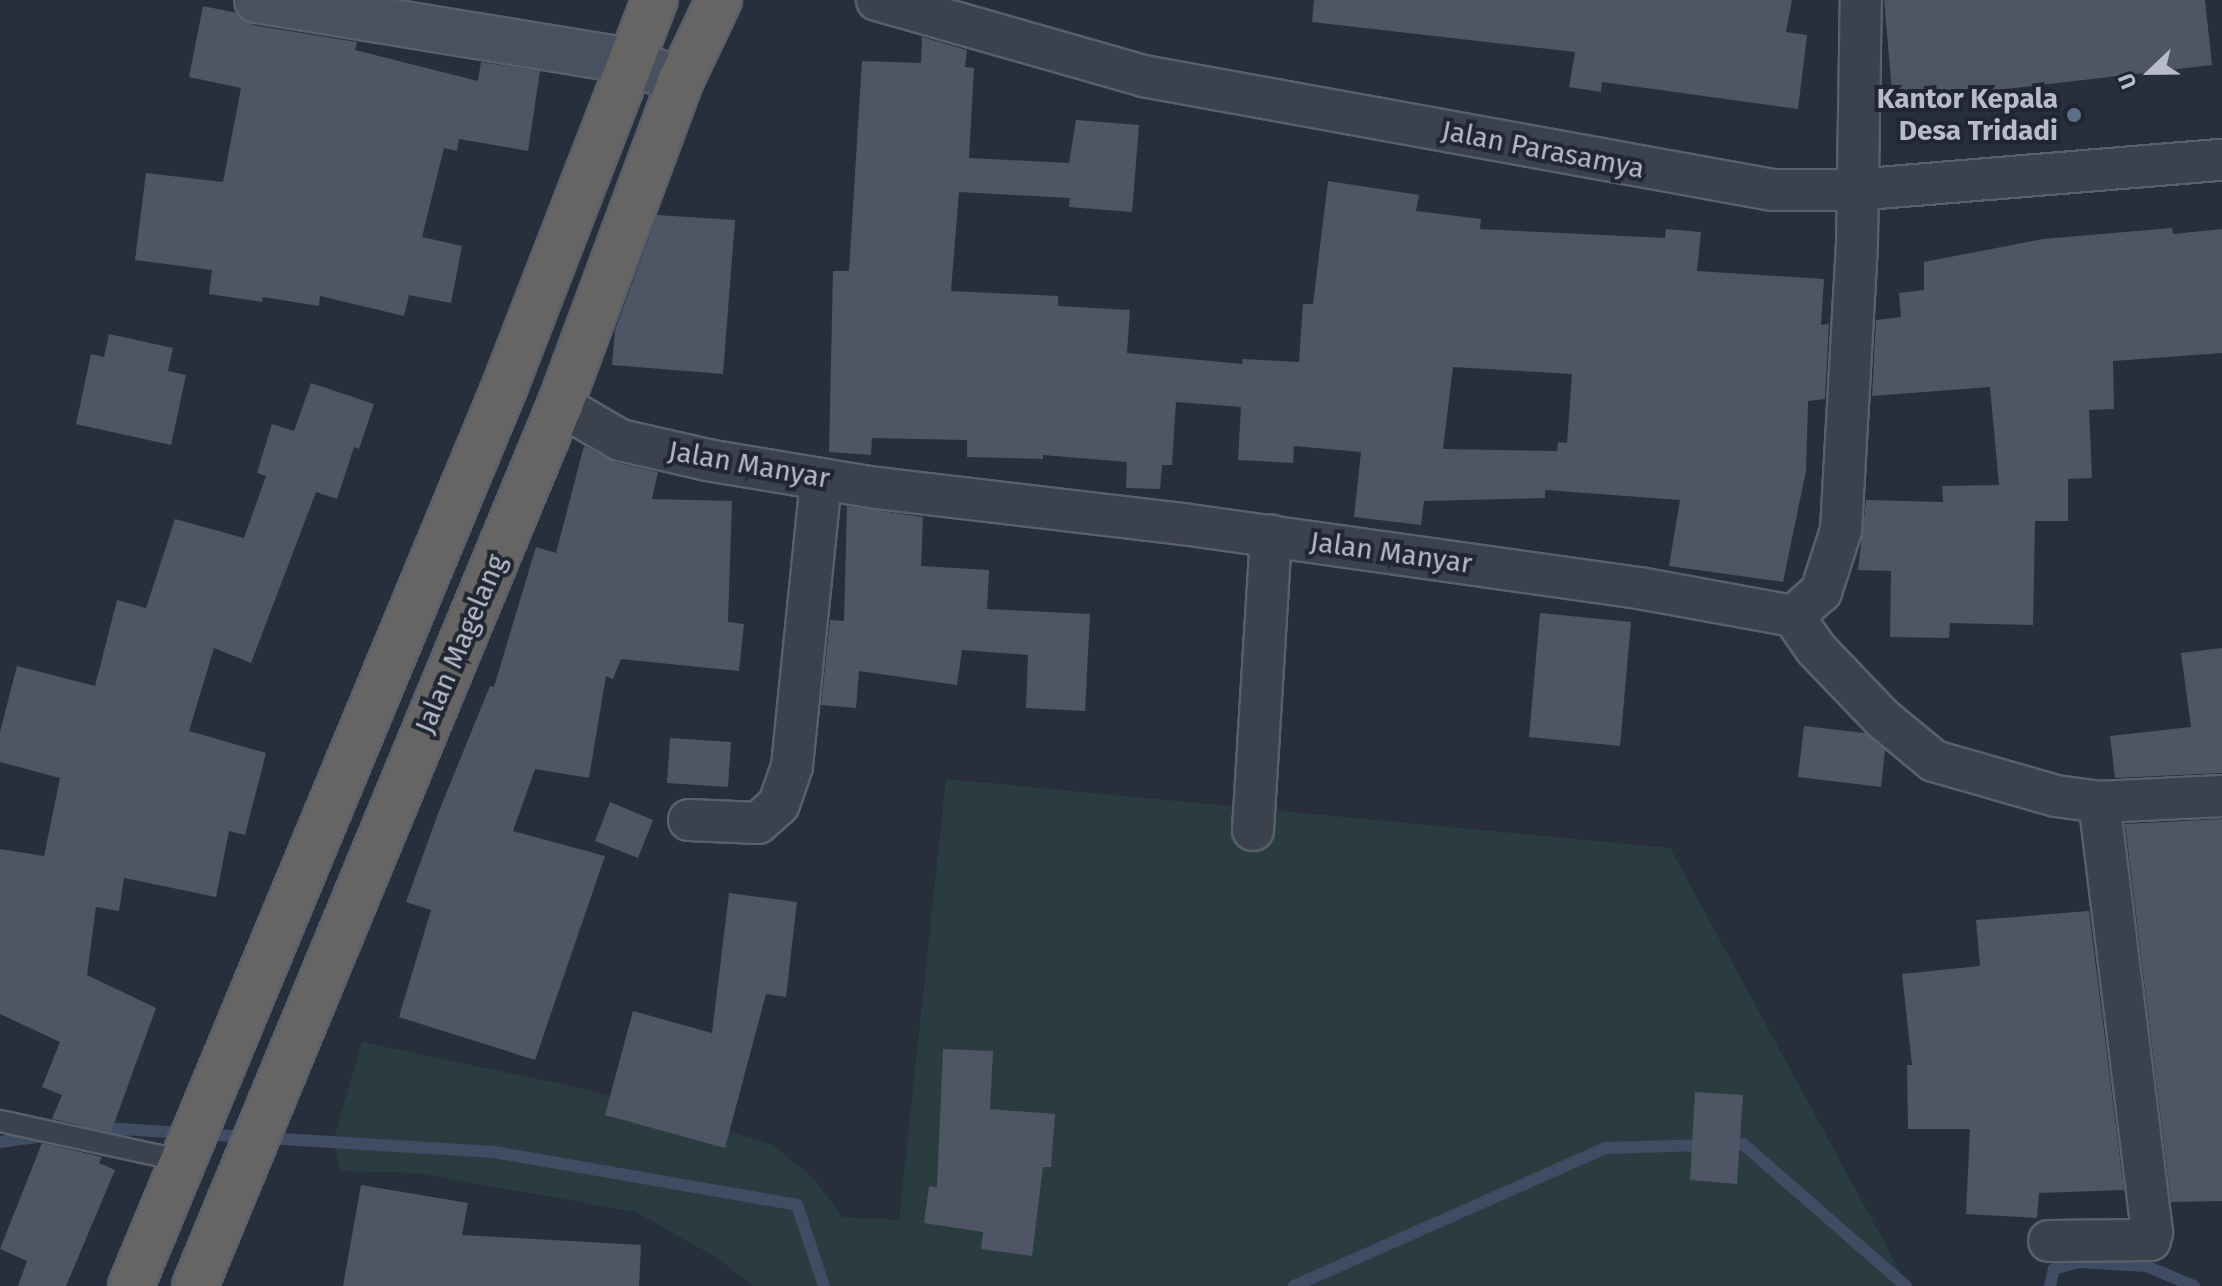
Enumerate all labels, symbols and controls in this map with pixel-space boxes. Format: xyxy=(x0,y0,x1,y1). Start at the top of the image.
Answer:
north arrow xyxy=(2110,32,2190,112)
text: U xyxy=(2112,69,2142,93)
place label: Kantor Kepala Desa Tridadi xyxy=(1877,82,2058,148)
marker: Kantor Kepala Desa Tridadi xyxy=(2065,106,2083,124)
street label: Jalan Parasamya xyxy=(1439,114,1647,186)
street label: Jalan Manyar xyxy=(666,434,832,496)
street label: Jalan Manyar xyxy=(1308,525,1474,581)
street label: Jalan Magelang xyxy=(408,550,514,738)

